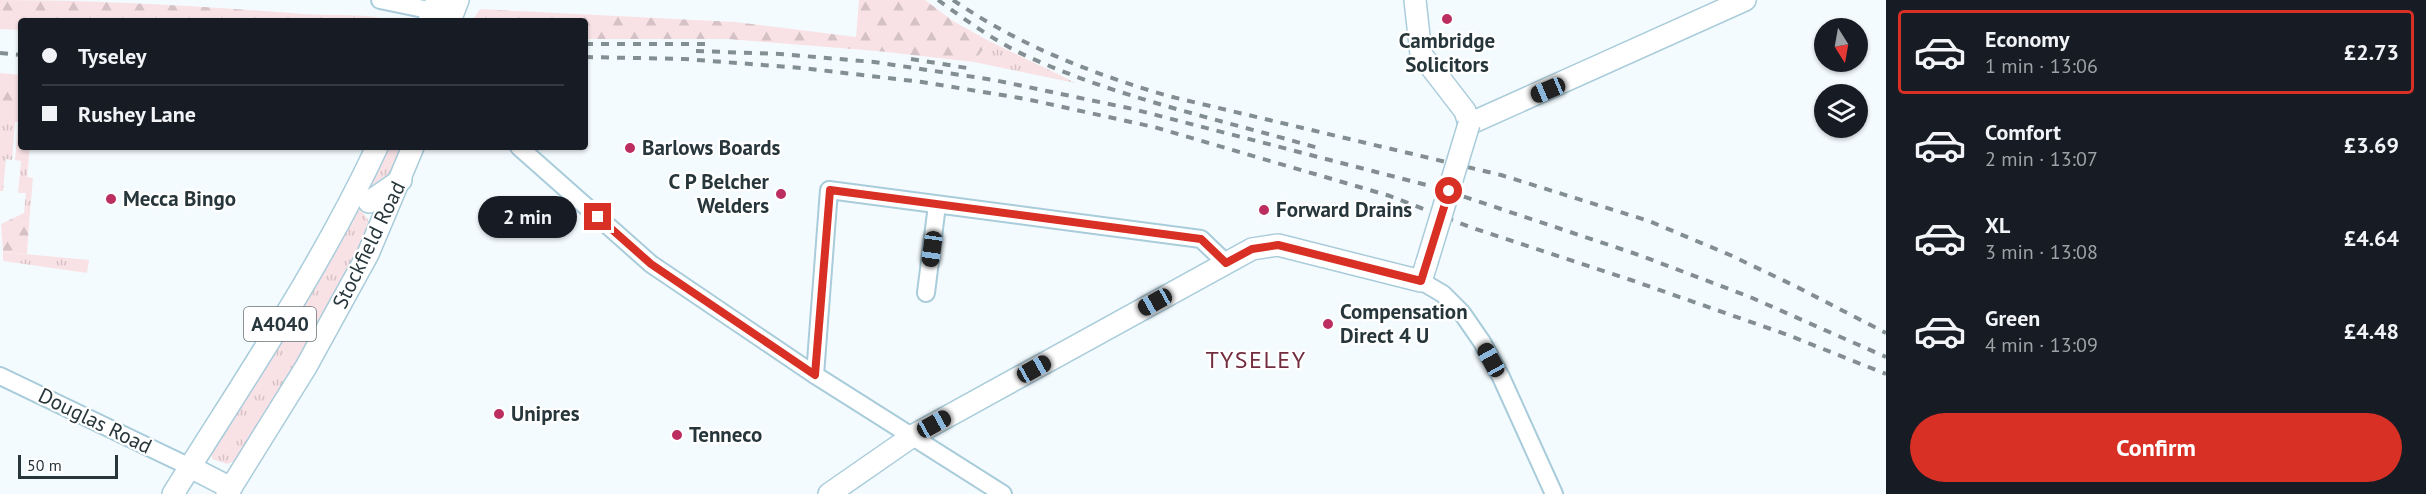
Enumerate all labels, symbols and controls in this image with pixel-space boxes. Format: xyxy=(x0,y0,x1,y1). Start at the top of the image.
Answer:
marker: Cambridge Solicitors xyxy=(1440,12,1454,26)
north arrow xyxy=(1814,18,1868,72)
map controls xyxy=(1814,18,1868,138)
icon: car xyxy=(1913,25,1967,79)
text: Economy xyxy=(1985,25,2069,53)
place label: Cambridge Solicitors xyxy=(1399,27,1495,78)
text: £2.73 xyxy=(2344,38,2399,66)
text: Tyseley xyxy=(78,42,147,70)
text: 1 min · 13:06 xyxy=(1985,53,2098,79)
car xyxy=(1528,75,1568,105)
button: layers xyxy=(1814,84,1868,138)
text: Rushey Lane xyxy=(78,100,196,128)
icon: car xyxy=(1913,118,1967,172)
text: Comfort xyxy=(1985,118,2061,146)
text: £3.69 xyxy=(2344,131,2399,159)
place label: Barlows Boards xyxy=(642,134,781,161)
marker: Barlows Boards xyxy=(623,141,637,155)
text: 2 min · 13:07 xyxy=(1985,146,2098,172)
place label: C P Belcher Welders xyxy=(668,168,770,219)
street label: Stockfield Road xyxy=(326,177,411,313)
route start xyxy=(1435,177,1462,204)
place label: Mecca Bingo xyxy=(123,185,236,212)
marker: C P Belcher Welders xyxy=(774,187,788,201)
marker: Mecca Bingo xyxy=(104,192,118,206)
callout: 2 min xyxy=(478,196,577,238)
place label: Forward Drains xyxy=(1276,196,1412,223)
route end xyxy=(584,203,611,230)
marker: Forward Drains xyxy=(1257,203,1271,217)
text: 2 min xyxy=(503,204,552,230)
icon: car xyxy=(1913,211,1967,265)
text: XL xyxy=(1985,211,2010,239)
text: £4.64 xyxy=(2344,224,2399,252)
car xyxy=(921,230,943,268)
text: 3 min · 13:08 xyxy=(1985,239,2098,265)
car xyxy=(1135,285,1175,319)
place label: Compensation Direct 4 U xyxy=(1340,298,1468,349)
icon: car xyxy=(1913,304,1967,358)
text: Green xyxy=(1985,304,2040,332)
road number: A4040 xyxy=(244,307,316,341)
marker: Compensation Direct 4 U xyxy=(1321,317,1335,331)
text: £4.48 xyxy=(2344,317,2399,345)
text: 4 min · 13:09 xyxy=(1985,332,2098,358)
car xyxy=(1474,340,1508,380)
district label: TYSELEY xyxy=(1205,344,1307,375)
car xyxy=(1014,352,1054,386)
street label: Douglas Road xyxy=(34,381,156,460)
place label: Unipres xyxy=(511,400,580,427)
marker: Unipres xyxy=(492,407,506,421)
car xyxy=(914,407,954,441)
button: Confirm xyxy=(1910,413,2402,482)
place label: Tenneco xyxy=(689,421,762,448)
marker: Tenneco xyxy=(670,428,684,442)
scale bar xyxy=(18,452,118,480)
text: 50 m xyxy=(27,455,62,475)

